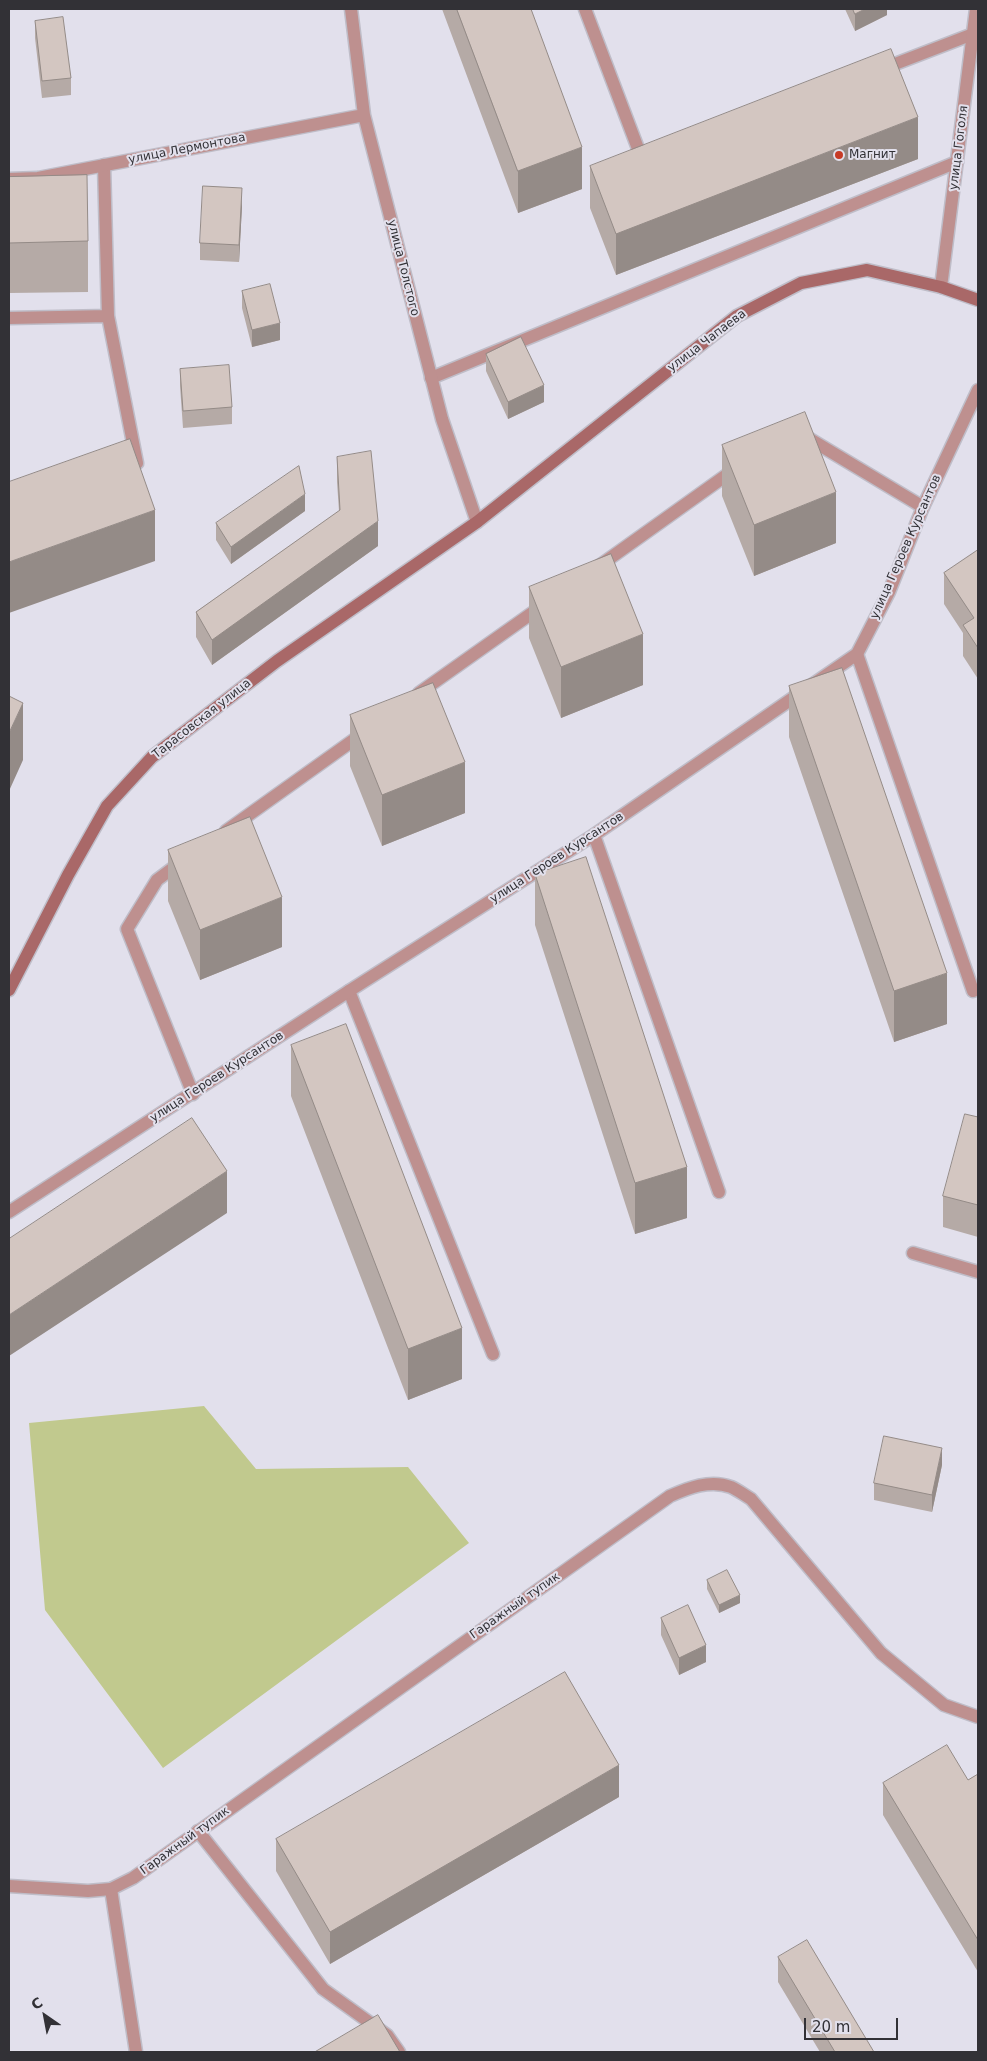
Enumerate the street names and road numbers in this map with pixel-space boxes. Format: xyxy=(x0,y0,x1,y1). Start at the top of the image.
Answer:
street label: улица Гоголя xyxy=(947,105,971,191)
street label: улица Лермонтова xyxy=(127,131,247,167)
street label: улица Толстого xyxy=(384,218,422,318)
street label: улица Чапаева xyxy=(665,307,749,375)
street label: улица Героев Курсантов xyxy=(868,473,944,621)
street label: Тарасовская улица xyxy=(150,676,254,762)
street label: улица Героев Курсантов xyxy=(488,809,626,907)
street label: улица Героев Курсантов xyxy=(148,1028,286,1126)
street label: Гаражный тупик xyxy=(467,1570,563,1642)
street label: Гаражный тупик xyxy=(138,1804,232,1878)

